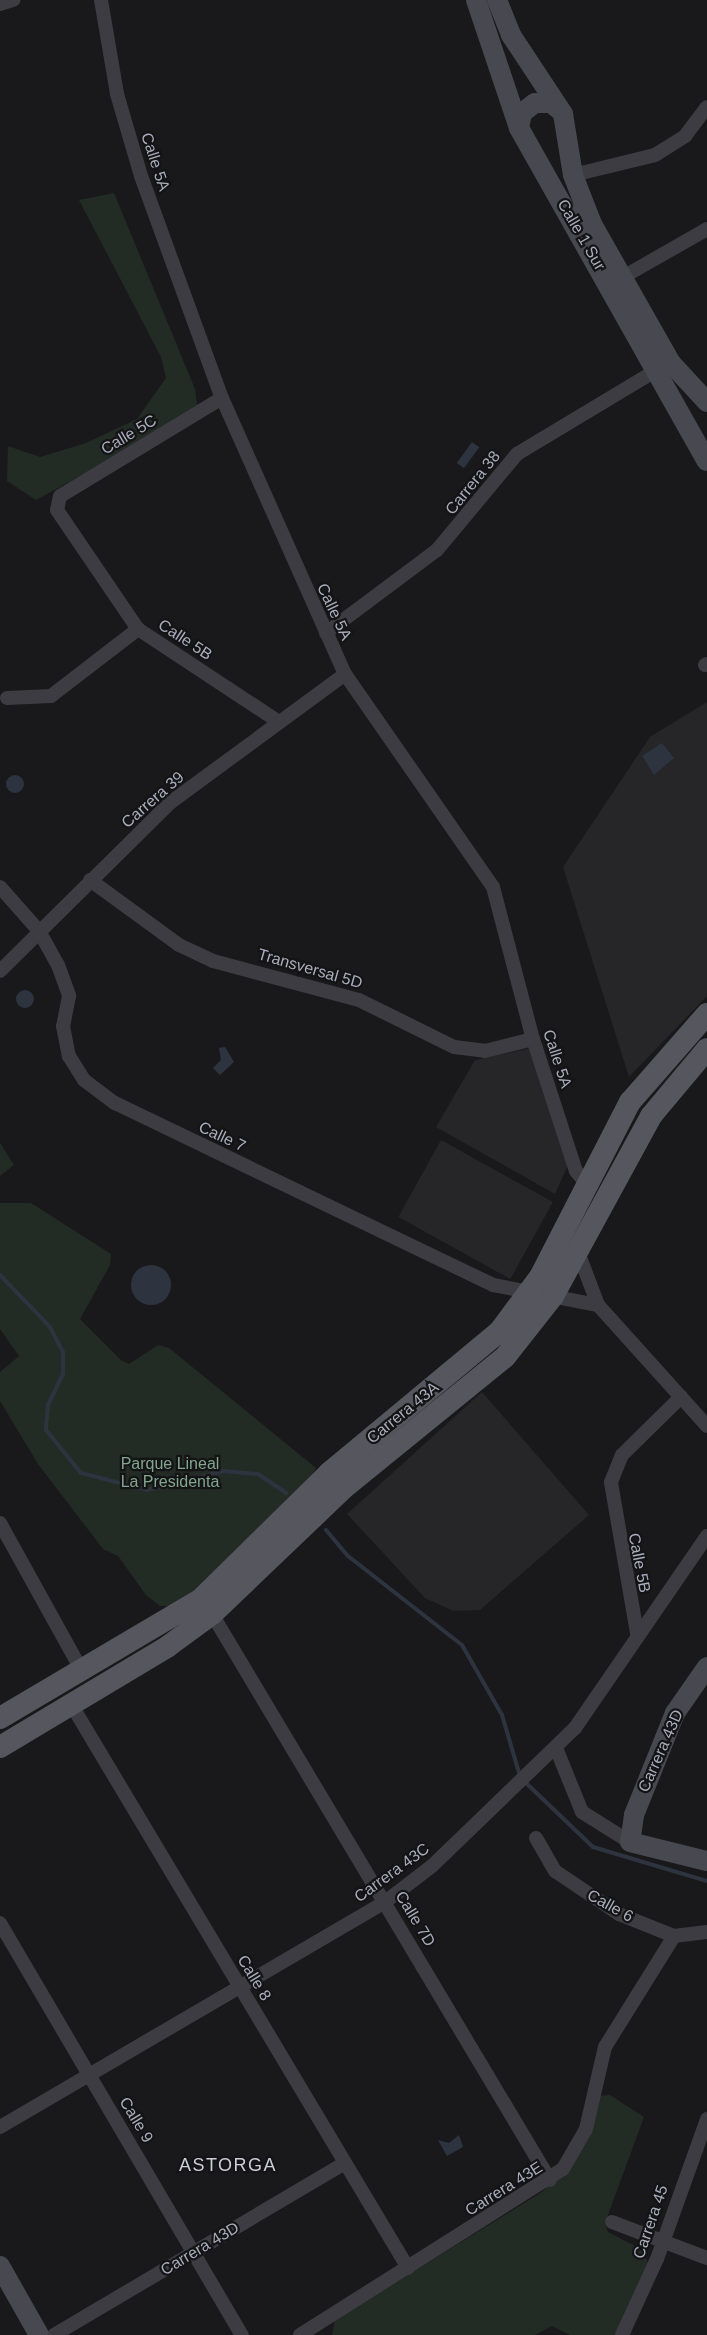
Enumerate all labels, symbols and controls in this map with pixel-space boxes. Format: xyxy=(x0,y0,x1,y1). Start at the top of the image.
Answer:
street label: Calle 5A xyxy=(137,130,173,194)
street label: Calle 1 Sur xyxy=(553,196,609,274)
street label: Calle 5C xyxy=(98,411,160,459)
street label: Carrera 38 xyxy=(441,447,505,519)
street label: Calle 5A xyxy=(313,581,355,643)
street label: Calle 5B xyxy=(154,615,216,665)
street label: Carrera 39 xyxy=(118,768,188,832)
street label: Transversal 5D xyxy=(256,945,364,993)
street label: Calle 5A xyxy=(539,1027,575,1091)
street label: Calle 7 xyxy=(195,1118,249,1156)
street label: Carrera 43A xyxy=(363,1378,443,1448)
park label: Parque Lineal La Presidenta xyxy=(121,1454,219,1492)
street label: Calle 5B xyxy=(624,1531,654,1595)
street label: Carrera 43D xyxy=(634,1707,688,1795)
street label: Carrera 43C xyxy=(351,1839,433,1907)
street label: Calle 6 xyxy=(584,1886,636,1926)
street label: Calle 7D xyxy=(391,1888,439,1950)
street label: Calle 8 xyxy=(233,1952,275,2004)
street label: Calle 9 xyxy=(115,2094,157,2146)
district label: ASTORGA xyxy=(179,2154,277,2176)
street label: Carrera 43E xyxy=(462,2158,546,2220)
street label: Carrera 45 xyxy=(629,2183,673,2261)
street label: Carrera 43D xyxy=(157,2218,243,2280)

